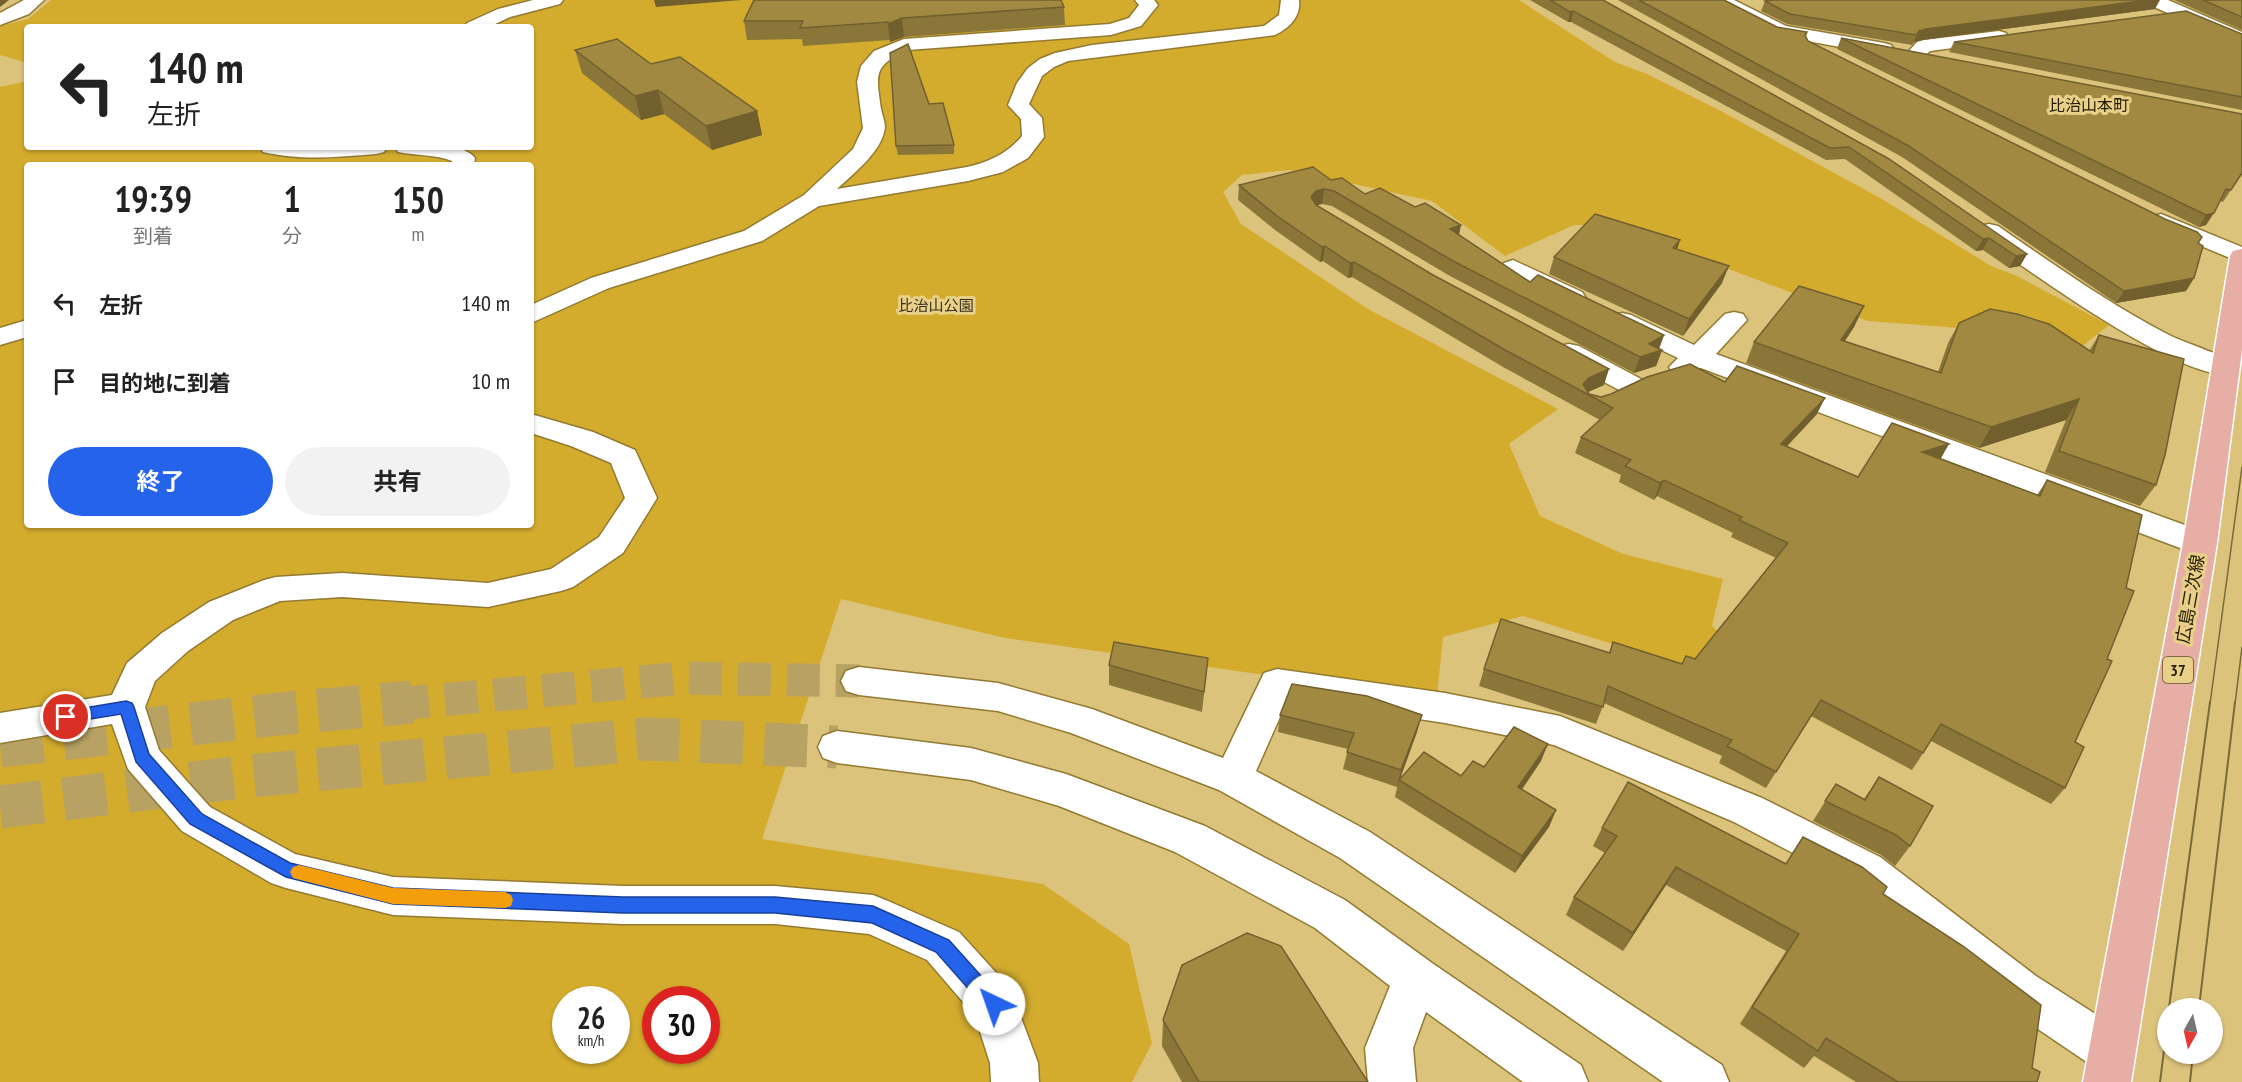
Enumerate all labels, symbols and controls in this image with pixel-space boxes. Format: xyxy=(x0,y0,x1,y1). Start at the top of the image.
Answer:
text: 140 m xyxy=(147,40,244,95)
icon: left xyxy=(48,48,126,126)
district label: 比治山本町 xyxy=(2049,95,2129,115)
text: 左折 xyxy=(147,97,201,131)
text: 19:39 xyxy=(114,175,192,222)
text: 1 xyxy=(284,175,301,222)
text: 150 xyxy=(392,176,444,223)
text: m xyxy=(412,221,425,247)
text: 到着 xyxy=(133,223,173,249)
text: 分 xyxy=(282,223,302,249)
icon: left xyxy=(48,287,81,320)
text: 140 m xyxy=(461,289,510,317)
text: 左折 xyxy=(99,291,143,319)
park label: 比治山公園 xyxy=(898,296,974,315)
icon: arrive xyxy=(48,365,81,398)
text: 10 m xyxy=(471,367,510,395)
text: 目的地に到着 xyxy=(99,369,231,397)
button: 終了 xyxy=(48,447,273,516)
button: 共有 xyxy=(285,447,510,516)
street label: 広島三次線 xyxy=(2171,553,2209,645)
road number: 37 xyxy=(2163,657,2193,683)
pin xyxy=(40,691,91,742)
icon: arrive xyxy=(49,700,82,733)
position arrow xyxy=(962,972,1026,1036)
speed limit sign: 30 xyxy=(642,986,720,1064)
text: 26 xyxy=(577,998,605,1037)
north arrow xyxy=(2157,998,2223,1064)
map controls xyxy=(2157,998,2223,1064)
text: km/h xyxy=(578,1031,604,1050)

